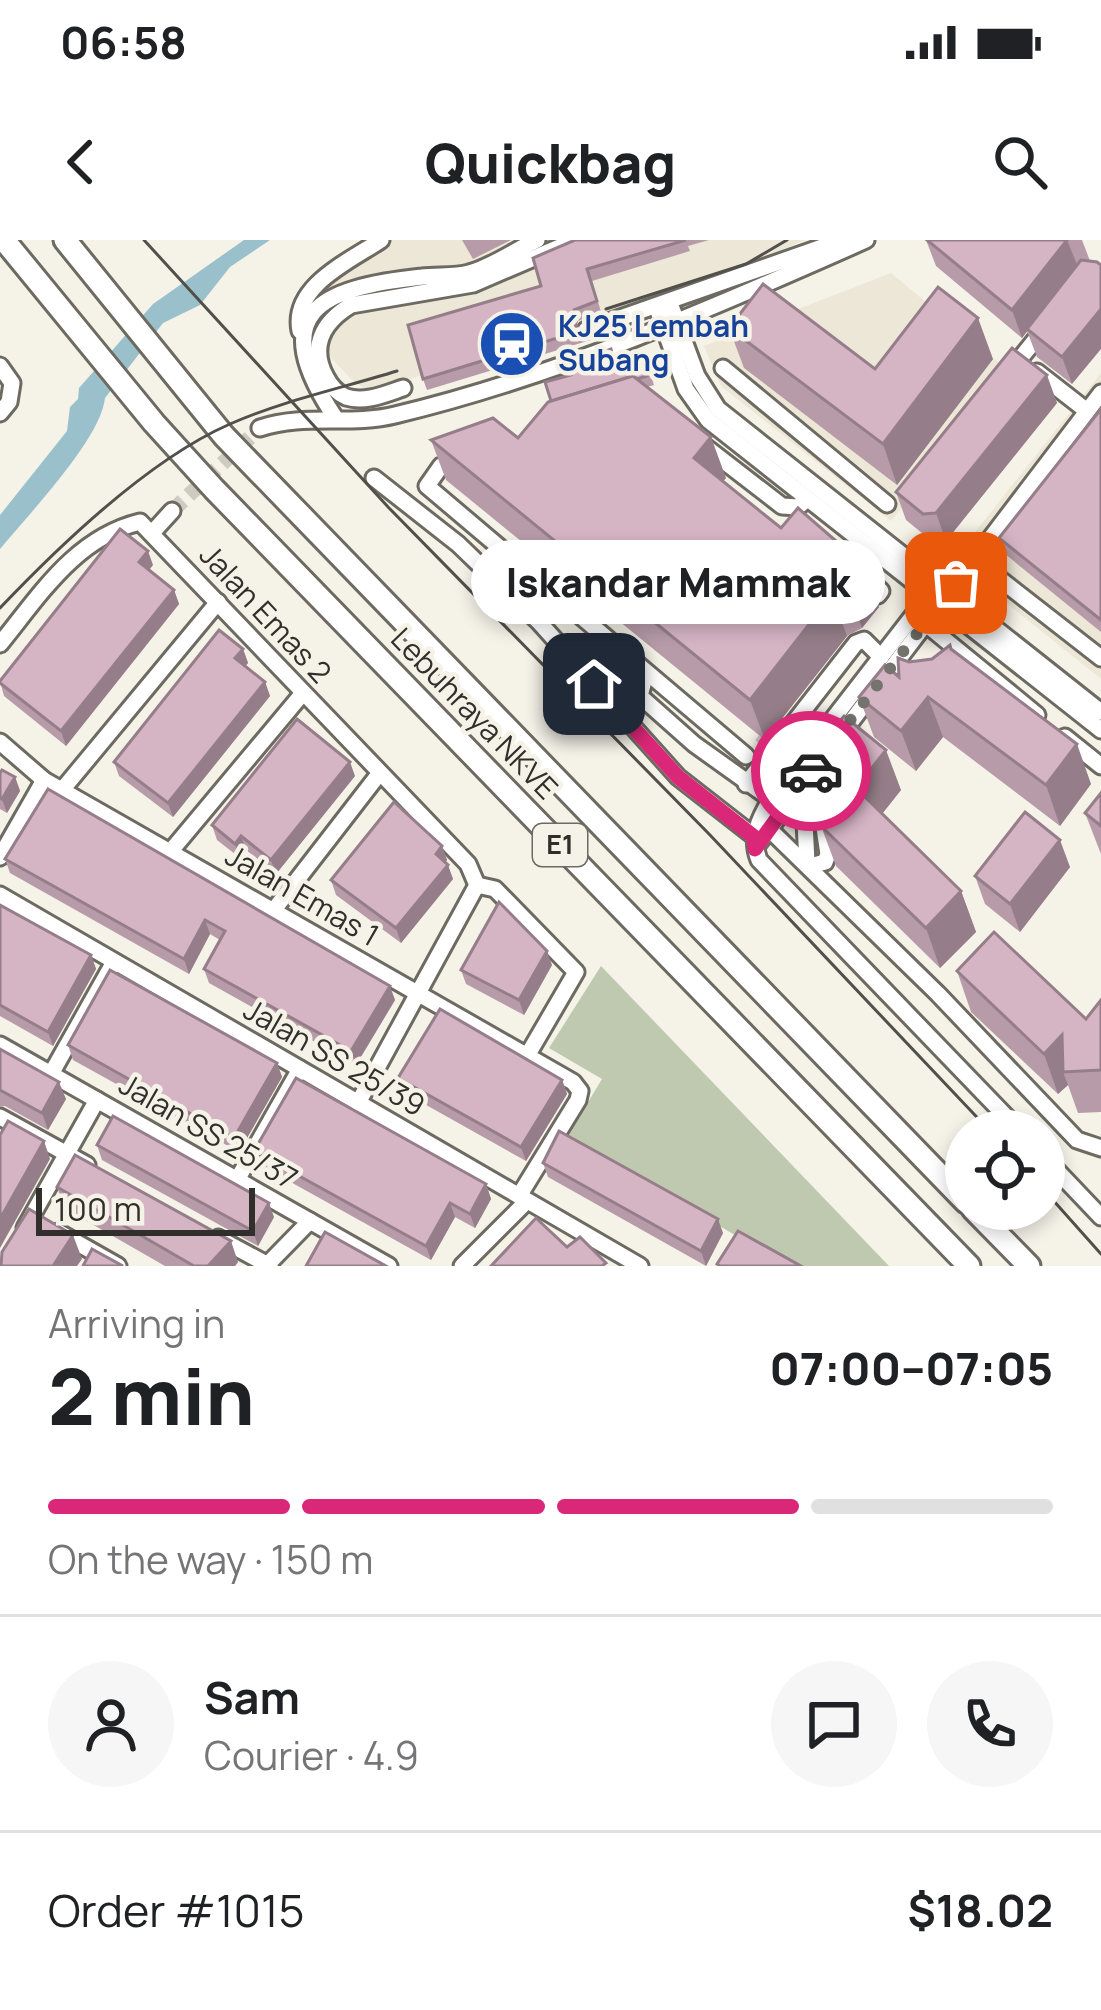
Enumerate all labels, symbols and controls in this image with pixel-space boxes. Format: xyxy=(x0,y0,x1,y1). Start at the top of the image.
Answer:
text: 06:58 xyxy=(60,11,187,73)
text: Quickbag xyxy=(425,125,676,199)
icon: back xyxy=(48,129,114,195)
icon: search xyxy=(987,129,1053,195)
place label: KJ25 Lembah Subang xyxy=(558,305,749,380)
station icon: KJ25 Lembah Subang xyxy=(477,309,547,379)
pin xyxy=(905,532,1007,634)
street label: Jalan Emas 2 xyxy=(191,535,341,691)
callout: Iskandar Mammak xyxy=(470,541,884,625)
icon: bag xyxy=(923,550,989,616)
text: Iskandar Mammak xyxy=(506,555,850,609)
street label: Lebuhraya NKVE xyxy=(383,618,568,808)
pin xyxy=(543,633,645,735)
icon: home xyxy=(561,651,627,717)
courier xyxy=(751,711,871,831)
icon: car xyxy=(778,738,844,804)
road number: E1 xyxy=(533,824,587,866)
street label: Jalan Emas 1 xyxy=(219,834,387,955)
street label: Jalan SS 25/39 xyxy=(237,988,433,1125)
street label: Jalan SS 25/37 xyxy=(112,1063,305,1198)
map controls xyxy=(945,1110,1065,1230)
button: locate xyxy=(945,1110,1065,1230)
scale bar xyxy=(36,1182,255,1235)
text: 100 m xyxy=(54,1186,142,1231)
text: Arriving in xyxy=(48,1296,225,1350)
text: 07:00–07:05 xyxy=(769,1337,1053,1399)
text: 2 min xyxy=(48,1342,255,1448)
text: On the way · 150 m xyxy=(48,1532,373,1586)
button: person xyxy=(48,1661,174,1787)
button: chat xyxy=(771,1661,897,1787)
button: phone xyxy=(927,1661,1053,1787)
text: Sam xyxy=(204,1666,300,1728)
text: Courier · 4.9 xyxy=(204,1728,419,1782)
text: Order #1015 xyxy=(48,1879,304,1941)
text: $18.02 xyxy=(907,1879,1053,1941)

